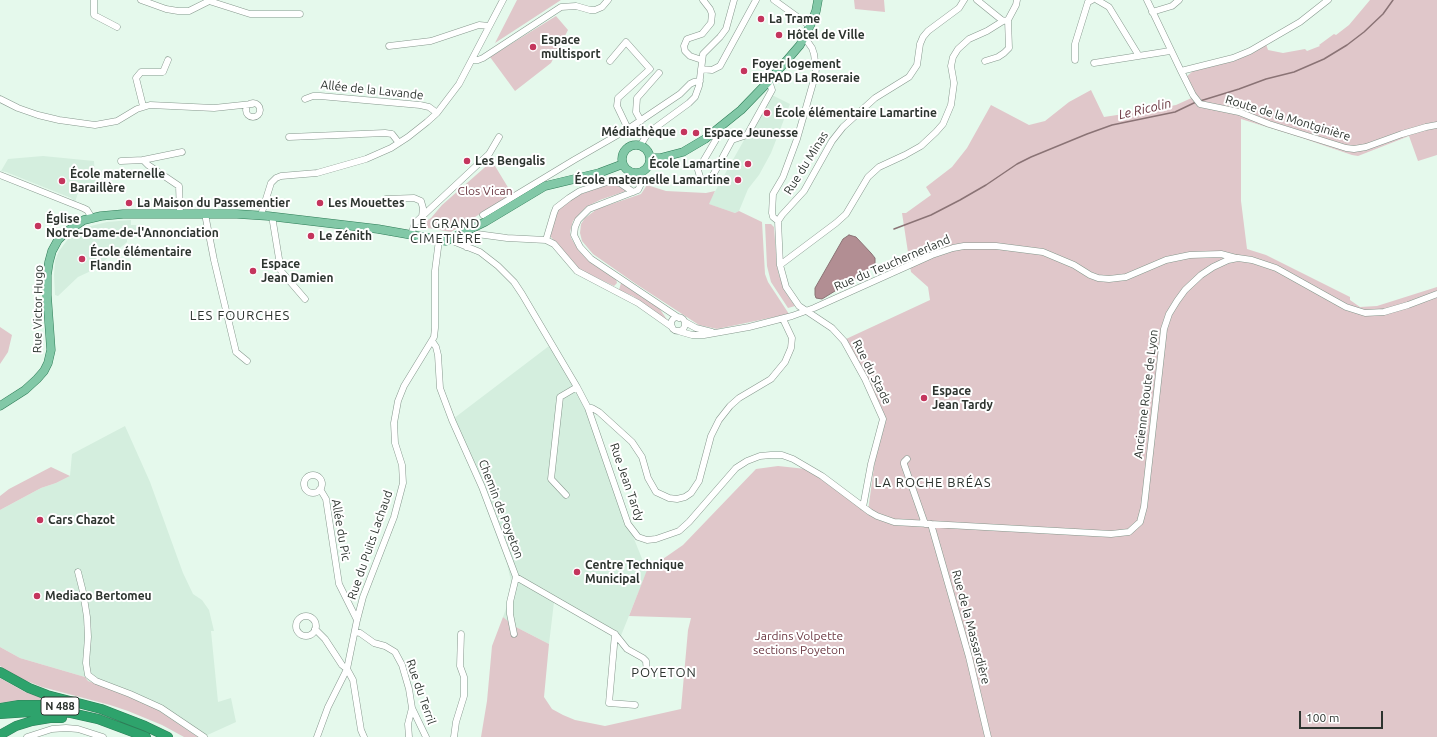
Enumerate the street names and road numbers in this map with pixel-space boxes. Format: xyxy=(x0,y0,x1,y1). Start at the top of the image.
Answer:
street label: Allée de la Lavande xyxy=(320,77,424,103)
street label: Route de la Montginière xyxy=(1224,92,1352,144)
street label: Rue du Minas xyxy=(781,129,831,197)
street label: Rue du Teuchernerland xyxy=(832,232,952,294)
street label: Rue Victor Hugo xyxy=(30,265,46,353)
street label: Ancienne Route de Lyon xyxy=(1131,329,1161,459)
street label: Rue du Stade xyxy=(849,337,895,407)
street label: Rue Jean Tardy xyxy=(607,441,647,523)
street label: Chemin de Poyeton xyxy=(475,457,527,561)
street label: Rue du Puits Lachaud xyxy=(345,488,395,602)
street label: Allée du Pic xyxy=(328,498,354,562)
street label: Rue de la Massardière xyxy=(949,568,993,686)
street label: Rue du Terril xyxy=(403,657,439,727)
road number: N 488 xyxy=(41,697,79,715)

